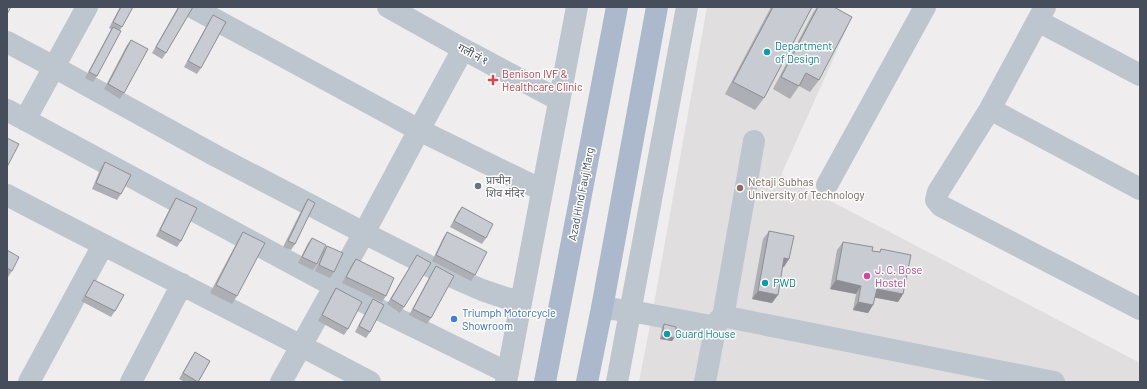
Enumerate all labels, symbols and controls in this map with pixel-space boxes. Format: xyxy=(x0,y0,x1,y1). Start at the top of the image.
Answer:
place label: Department of Design xyxy=(775,39,832,65)
street label: गली नं १ xyxy=(456,40,491,67)
marker: Department of Design xyxy=(762,47,772,57)
place label: Benison IVF & Healthcare Clinic xyxy=(502,67,583,93)
marker: Benison IVF & Healthcare Clinic xyxy=(487,74,499,86)
street label: Azad Hind Fauj Marg xyxy=(565,146,596,242)
place label: प्राचीन शिव मंदिर xyxy=(486,173,525,199)
place label: Netaji Subhas University of Technology xyxy=(748,175,864,201)
marker: प्राचीन शिव मंदिर xyxy=(473,181,483,191)
marker: Netaji Subhas University of Technology xyxy=(735,183,745,193)
place label: J. C. Bose Hostel xyxy=(875,263,922,289)
marker: J. C. Bose Hostel xyxy=(862,271,872,281)
place label: PWD xyxy=(773,276,796,289)
marker: PWD xyxy=(760,278,770,288)
place label: Triumph Motorcycle Showroom xyxy=(462,306,556,332)
marker: Triumph Motorcycle Showroom xyxy=(449,314,459,324)
place label: Guard House xyxy=(675,327,736,340)
marker: Guard House xyxy=(662,329,672,339)

